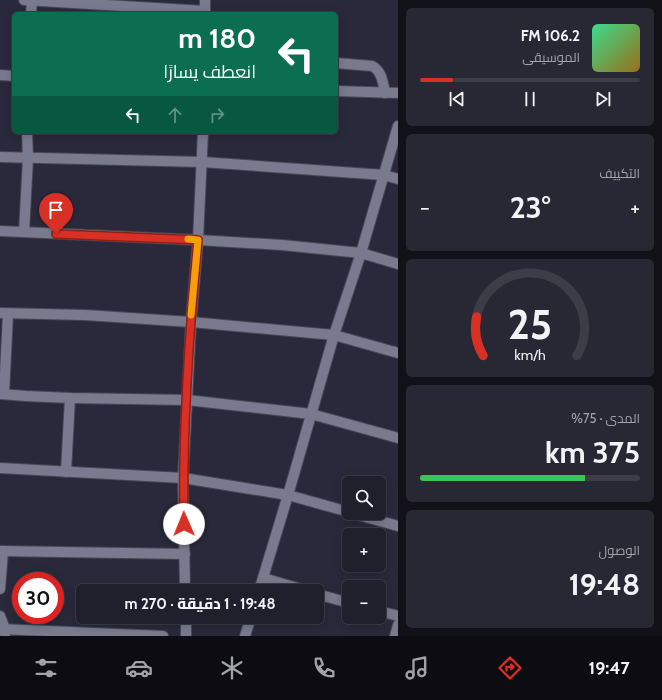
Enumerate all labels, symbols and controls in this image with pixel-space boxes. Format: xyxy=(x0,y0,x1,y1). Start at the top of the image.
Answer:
text: 180 m xyxy=(178,21,256,55)
text: 106.2 FM xyxy=(521,27,580,45)
icon: left xyxy=(270,28,322,80)
text: الموسيقى xyxy=(522,49,580,65)
text: انعطف يسارًا xyxy=(163,61,256,83)
icon: previous xyxy=(446,88,468,110)
icon: pause xyxy=(519,88,541,110)
icon: next xyxy=(592,88,614,110)
icon: left xyxy=(122,104,144,126)
icon: ahead xyxy=(164,104,186,126)
icon: right xyxy=(206,104,228,126)
text: التكييف xyxy=(599,165,640,181)
text: 23° xyxy=(510,189,550,226)
pin xyxy=(39,193,73,234)
text: − xyxy=(420,194,430,221)
text: + xyxy=(630,194,640,221)
icon: arrive xyxy=(45,199,67,221)
text: 25 xyxy=(508,299,552,349)
text: km/h xyxy=(514,346,546,364)
text: المدى · 75% xyxy=(571,410,640,426)
text: 375 km xyxy=(545,434,640,471)
map controls xyxy=(342,476,386,624)
button: search xyxy=(342,476,386,520)
position arrow xyxy=(163,503,205,545)
button: + xyxy=(342,528,386,572)
text: الوصول xyxy=(599,542,640,558)
text: 19:48 xyxy=(569,566,640,603)
speed limit sign: 30 xyxy=(12,572,64,624)
button: − xyxy=(342,580,386,624)
text: 19:48 · 1 دقيقة · 270 m xyxy=(124,595,276,613)
icon: filters xyxy=(32,654,60,682)
icon: car xyxy=(125,654,153,682)
icon: climate xyxy=(218,654,246,682)
icon: phone xyxy=(310,654,338,682)
icon: music xyxy=(403,654,431,682)
icon: directions xyxy=(496,654,524,682)
text: 19:47 xyxy=(589,657,630,679)

